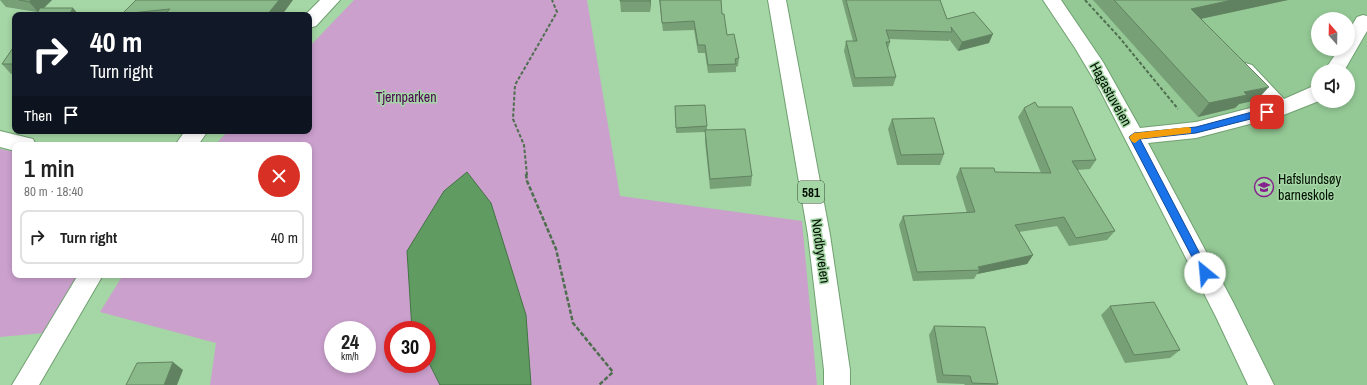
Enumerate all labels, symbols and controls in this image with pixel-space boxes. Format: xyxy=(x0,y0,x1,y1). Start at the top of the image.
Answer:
north arrow xyxy=(1311,12,1355,56)
map controls xyxy=(1311,12,1355,108)
text: 40 m xyxy=(90,23,142,61)
icon: right xyxy=(24,28,76,80)
text: Turn right xyxy=(90,59,153,84)
street label: Hagastuveien xyxy=(1086,59,1136,129)
button: sound xyxy=(1311,64,1355,108)
park label: Tjernparken xyxy=(375,88,437,106)
pin xyxy=(1250,95,1284,129)
icon: arrive xyxy=(1256,101,1278,123)
icon: arrive xyxy=(60,104,82,126)
text: Then xyxy=(24,105,52,126)
text: 1 min xyxy=(24,152,75,184)
button: close xyxy=(258,155,300,197)
place label: Hafslundsøy barneskole xyxy=(1278,170,1341,204)
school or university icon: Hafslundsøy barneskole xyxy=(1253,176,1275,198)
road number: 581 xyxy=(798,181,824,203)
text: 80 m · 18:40 xyxy=(24,183,83,200)
street label: Nordbyveien xyxy=(808,218,834,284)
icon: right xyxy=(26,226,48,248)
text: Turn right xyxy=(60,227,117,248)
text: 40 m xyxy=(271,227,298,248)
position arrow xyxy=(1184,252,1226,294)
speed limit sign: 30 xyxy=(384,321,436,373)
text: 24 xyxy=(341,328,359,355)
text: km/h xyxy=(341,350,359,363)

